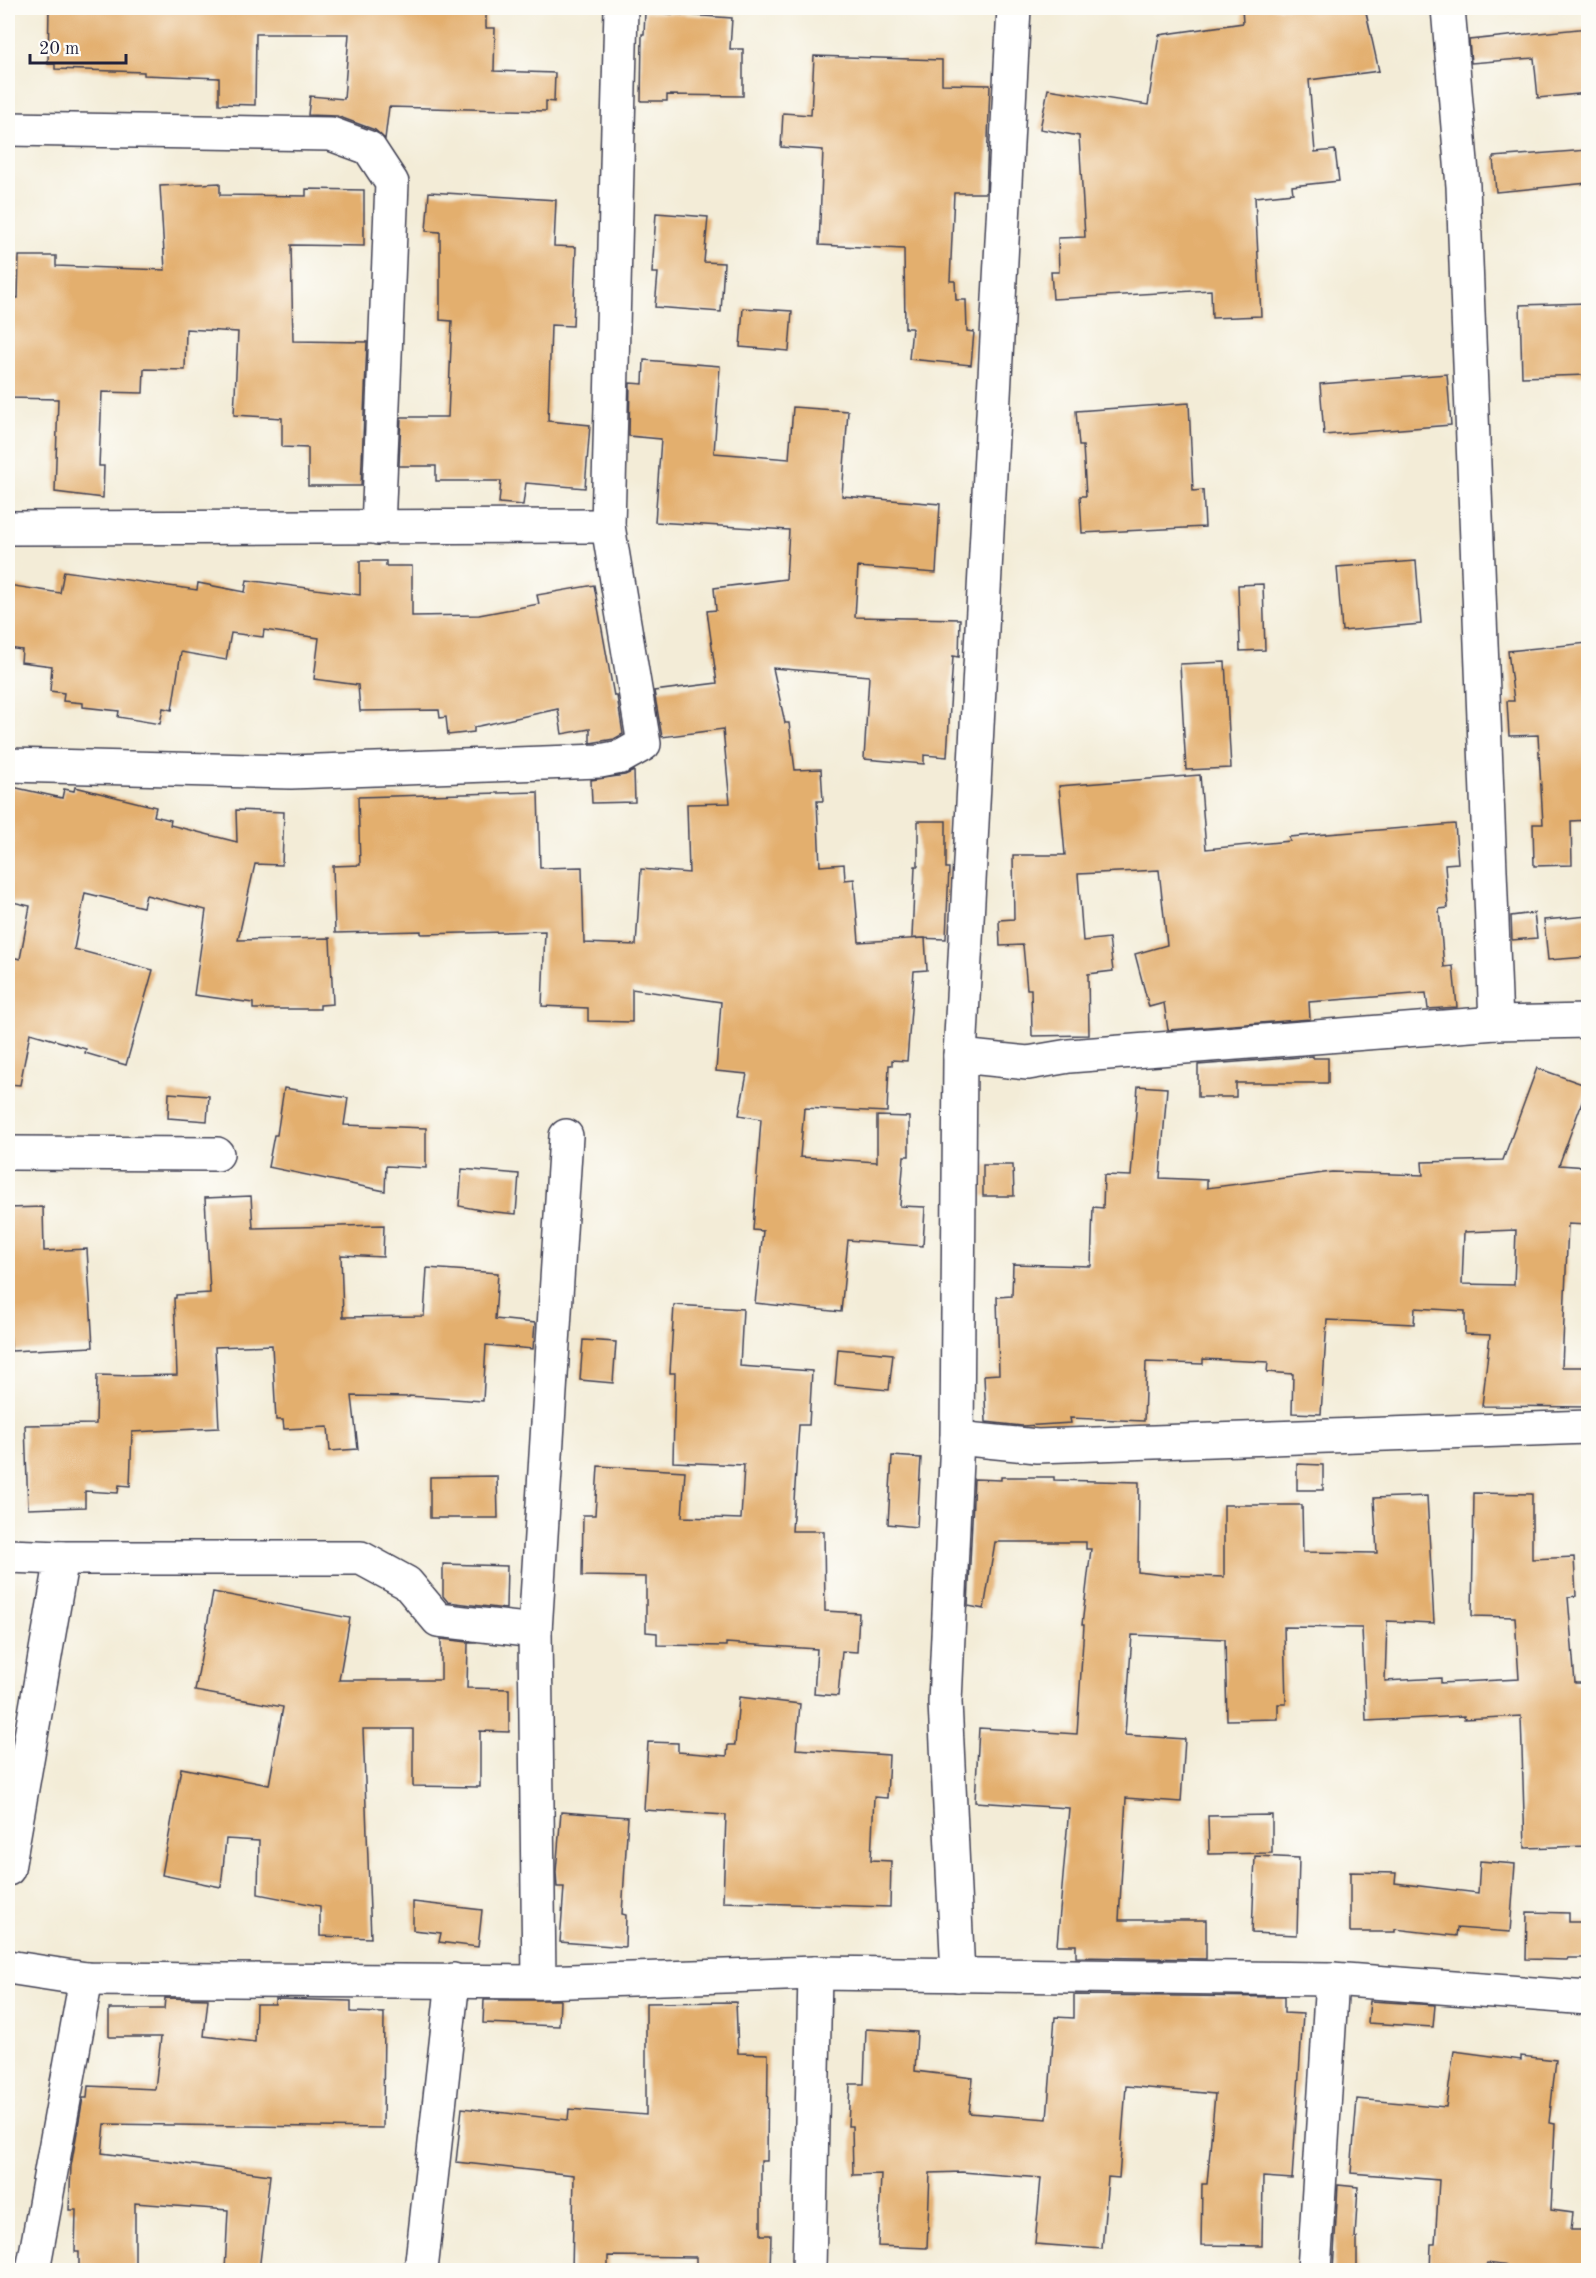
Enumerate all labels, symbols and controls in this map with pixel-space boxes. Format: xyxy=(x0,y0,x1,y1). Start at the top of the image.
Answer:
scale bar xyxy=(30,27,126,65)
text: 20 m xyxy=(39,40,79,58)

